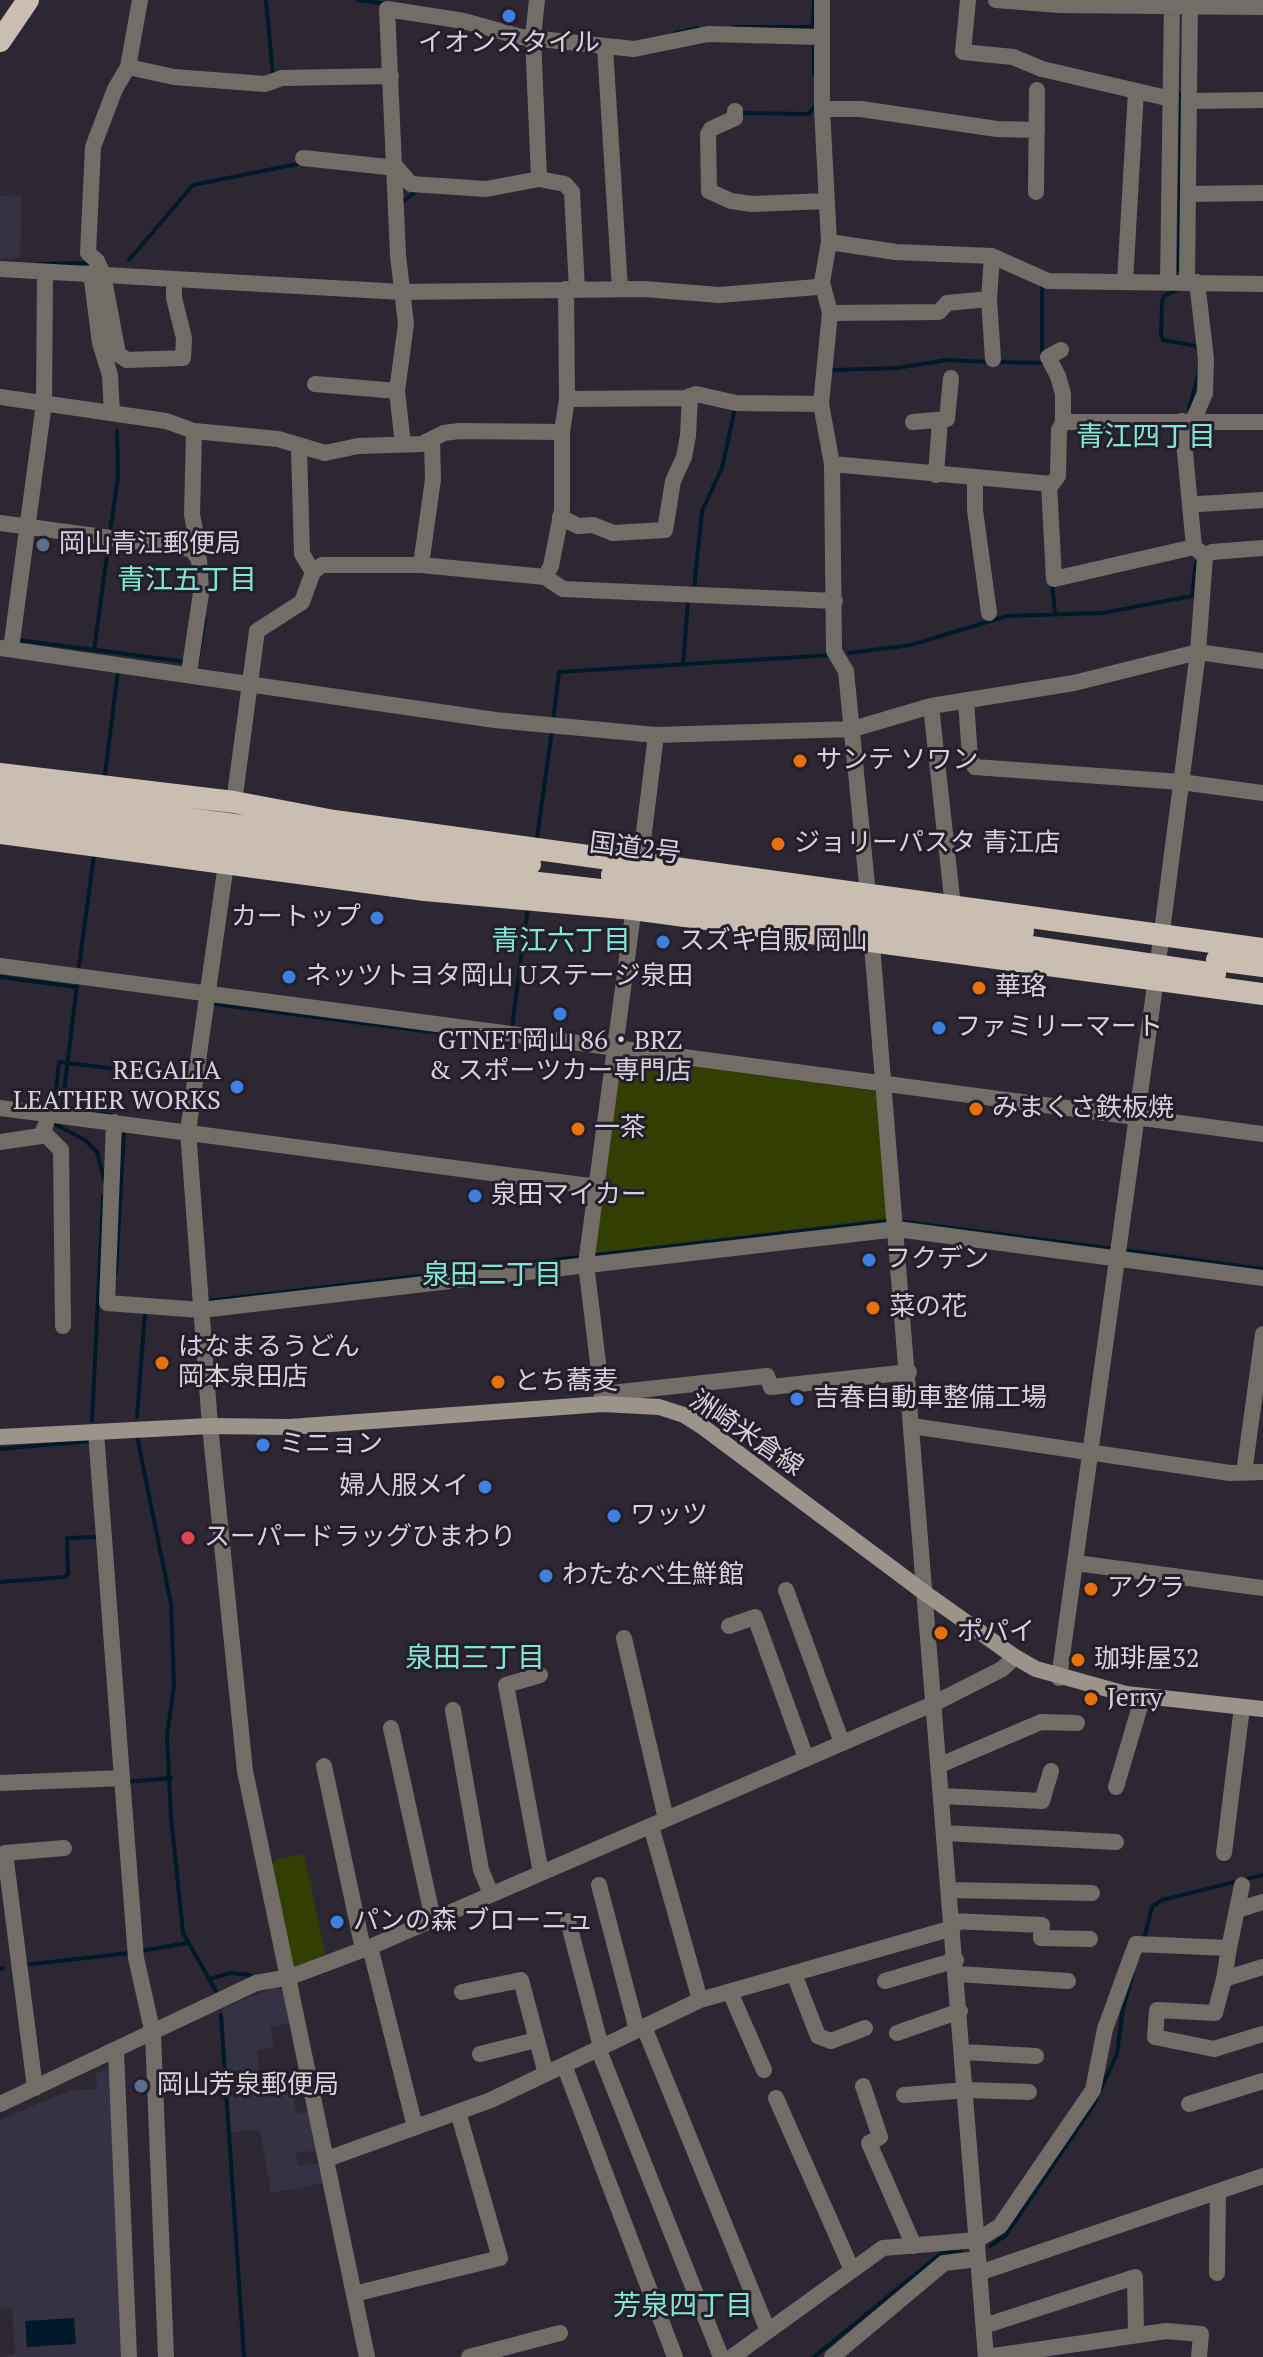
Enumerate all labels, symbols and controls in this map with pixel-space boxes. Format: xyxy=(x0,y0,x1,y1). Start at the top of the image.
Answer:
marker: イオンスタイル xyxy=(500,7,518,25)
place label: イオンスタイル xyxy=(418,28,600,60)
district label: 青江四丁目 xyxy=(1076,421,1216,455)
place label: 岡山青江郵便局 xyxy=(59,529,241,561)
marker: 岡山青江郵便局 xyxy=(34,536,52,554)
district label: 青江五丁目 xyxy=(117,564,257,598)
place label: サンテ ソワン xyxy=(816,745,978,777)
marker: サンテ ソワン xyxy=(791,752,809,770)
street label: 国道2号 xyxy=(588,828,682,870)
place label: ジョリーパスタ 青江店 xyxy=(794,828,1060,860)
marker: ジョリーパスタ 青江店 xyxy=(769,835,787,853)
place label: カートップ xyxy=(231,902,361,934)
marker: カートップ xyxy=(368,909,386,927)
district label: 青江六丁目 xyxy=(491,925,631,959)
place label: スズキ自販 岡山 xyxy=(679,926,867,958)
marker: スズキ自販 岡山 xyxy=(654,933,672,951)
place label: ネッツトヨタ岡山 Uステージ泉田 xyxy=(305,961,693,993)
marker: ネッツトヨタ岡山 Uステージ泉田 xyxy=(280,968,298,986)
place label: 華珞 xyxy=(995,972,1047,1004)
marker: 華珞 xyxy=(970,979,988,997)
marker: GTNET岡山 86・BRZ & スポーツカー専門店 xyxy=(551,1005,569,1023)
place label: ファミリーマート xyxy=(955,1012,1163,1044)
marker: ファミリーマート xyxy=(930,1019,948,1037)
place label: GTNET岡山 86・BRZ & スポーツカー専門店 xyxy=(429,1026,691,1088)
place label: REGALIA LEATHER WORKS xyxy=(13,1056,221,1118)
marker: REGALIA LEATHER WORKS xyxy=(228,1078,246,1096)
place label: みまくさ鉄板焼 xyxy=(992,1093,1174,1125)
marker: みまくさ鉄板焼 xyxy=(967,1100,985,1118)
place label: 一茶 xyxy=(594,1113,646,1145)
marker: 一茶 xyxy=(569,1120,587,1138)
place label: 泉田マイカー xyxy=(491,1180,647,1212)
marker: 泉田マイカー xyxy=(466,1187,484,1205)
place label: フクデン xyxy=(885,1244,989,1276)
marker: フクデン xyxy=(860,1251,878,1269)
district label: 泉田二丁目 xyxy=(422,1259,562,1293)
place label: 菜の花 xyxy=(889,1292,967,1324)
marker: 菜の花 xyxy=(864,1299,882,1317)
place label: はなまるうどん 岡本泉田店 xyxy=(178,1332,360,1394)
marker: はなまるうどん 岡本泉田店 xyxy=(153,1354,171,1372)
place label: とち蕎麦 xyxy=(514,1366,618,1398)
marker: とち蕎麦 xyxy=(489,1373,507,1391)
place label: 吉春自動車整備工場 xyxy=(813,1383,1047,1415)
street label: 洲崎米倉線 xyxy=(683,1385,809,1483)
marker: 吉春自動車整備工場 xyxy=(788,1390,806,1408)
place label: ミニョン xyxy=(279,1429,383,1461)
marker: ミニョン xyxy=(254,1436,272,1454)
place label: 婦人服メイ xyxy=(339,1471,469,1503)
marker: 婦人服メイ xyxy=(476,1478,494,1496)
place label: ワッツ xyxy=(630,1500,708,1532)
marker: ワッツ xyxy=(605,1507,623,1525)
place label: スーパードラッグひまわり xyxy=(204,1522,516,1554)
marker: スーパードラッグひまわり xyxy=(179,1529,197,1547)
place label: わたなべ生鮮館 xyxy=(562,1560,744,1592)
marker: わたなべ生鮮館 xyxy=(537,1567,555,1585)
place label: アクラ xyxy=(1107,1573,1185,1605)
marker: アクラ xyxy=(1082,1580,1100,1598)
place label: ポパイ xyxy=(957,1617,1035,1649)
marker: ポパイ xyxy=(932,1624,950,1642)
district label: 泉田三丁目 xyxy=(405,1642,545,1676)
place label: 珈琲屋32 xyxy=(1094,1644,1200,1676)
marker: 珈琲屋32 xyxy=(1069,1651,1087,1669)
place label: Jerry xyxy=(1107,1683,1162,1715)
marker: Jerry xyxy=(1082,1690,1100,1708)
place label: パンの森 ブローニュ xyxy=(353,1906,593,1938)
marker: パンの森 ブローニュ xyxy=(328,1913,346,1931)
place label: 岡山芳泉郵便局 xyxy=(157,2070,339,2102)
marker: 岡山芳泉郵便局 xyxy=(132,2077,150,2095)
district label: 芳泉四丁目 xyxy=(613,2290,753,2324)

